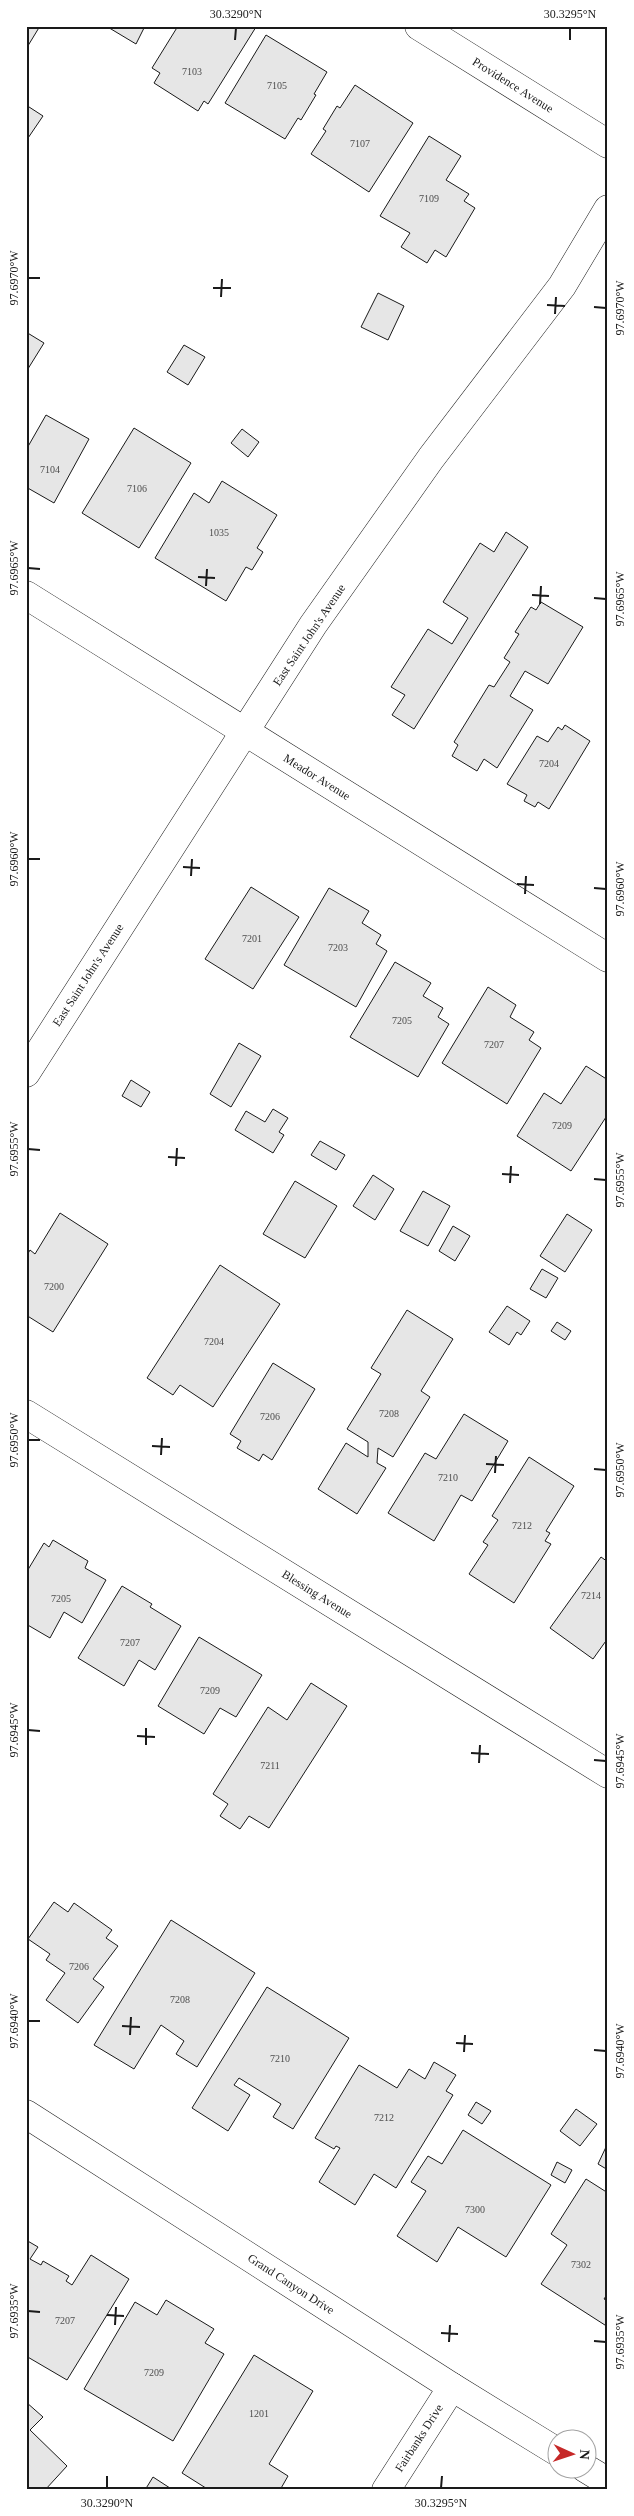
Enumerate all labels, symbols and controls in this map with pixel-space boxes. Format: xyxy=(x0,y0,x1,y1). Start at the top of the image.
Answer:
text: 30.3290°N xyxy=(210,7,263,21)
text: 30.3295°N xyxy=(544,7,597,21)
street label: Providence Avenue xyxy=(470,54,556,116)
house number: 7103 xyxy=(182,66,202,77)
house number: 7105 xyxy=(267,80,287,91)
house number: 7107 xyxy=(350,138,370,149)
house number: 7109 xyxy=(419,193,439,204)
text: 97.6970°W xyxy=(7,250,21,306)
text: 97.6970°W xyxy=(613,280,627,336)
house number: 7104 xyxy=(40,464,60,475)
house number: 7106 xyxy=(127,483,147,494)
house number: 1035 xyxy=(209,527,229,538)
text: 97.6965°W xyxy=(7,540,21,596)
text: 97.6965°W xyxy=(613,571,627,627)
street label: East Saint John's Avenue xyxy=(270,582,348,688)
street label: Meador Avenue xyxy=(281,751,353,803)
house number: 7204 xyxy=(539,758,559,769)
text: 97.6960°W xyxy=(7,831,21,887)
text: 97.6960°W xyxy=(613,861,627,917)
street label: East Saint John's Avenue xyxy=(50,921,126,1029)
house number: 7201 xyxy=(242,933,262,944)
house number: 7203 xyxy=(328,942,348,953)
house number: 7205 xyxy=(392,1015,412,1026)
house number: 7207 xyxy=(484,1039,504,1050)
house number: 7209 xyxy=(552,1120,572,1131)
text: 97.6955°W xyxy=(7,1121,21,1177)
text: 97.6955°W xyxy=(613,1152,627,1208)
house number: 7200 xyxy=(44,1281,64,1292)
house number: 7204 xyxy=(204,1336,224,1347)
house number: 7208 xyxy=(379,1408,399,1419)
house number: 7206 xyxy=(260,1411,280,1422)
text: 97.6950°W xyxy=(7,1412,21,1468)
text: 97.6950°W xyxy=(613,1442,627,1498)
house number: 7210 xyxy=(438,1472,458,1483)
house number: 7212 xyxy=(512,1520,532,1531)
street label: Blessing Avenue xyxy=(279,1567,355,1621)
house number: 7214 xyxy=(581,1590,601,1601)
house number: 7205 xyxy=(51,1593,71,1604)
house number: 7207 xyxy=(120,1637,140,1648)
house number: 7209 xyxy=(200,1685,220,1696)
text: 97.6945°W xyxy=(7,1702,21,1758)
text: 97.6945°W xyxy=(613,1733,627,1789)
house number: 7211 xyxy=(260,1760,280,1771)
house number: 7206 xyxy=(69,1961,89,1972)
text: 97.6940°W xyxy=(7,1993,21,2049)
house number: 7208 xyxy=(170,1994,190,2005)
text: 97.6940°W xyxy=(613,2023,627,2079)
house number: 7210 xyxy=(270,2053,290,2064)
house number: 7212 xyxy=(374,2112,394,2123)
house number: 7300 xyxy=(465,2204,485,2215)
street label: Grand Canyon Drive xyxy=(245,2251,337,2317)
house number: 7302 xyxy=(571,2259,591,2270)
text: 97.6935°W xyxy=(7,2283,21,2339)
text: 97.6935°W xyxy=(613,2314,627,2370)
house number: 7207 xyxy=(55,2315,75,2326)
house number: 7209 xyxy=(144,2367,164,2378)
street label: Fairbanks Drive xyxy=(392,2402,446,2474)
house number: 1201 xyxy=(249,2408,269,2419)
north arrow xyxy=(546,2428,596,2478)
text: N xyxy=(577,2449,592,2460)
text: 30.3290°N xyxy=(81,2496,134,2510)
text: 30.3295°N xyxy=(415,2496,468,2510)

